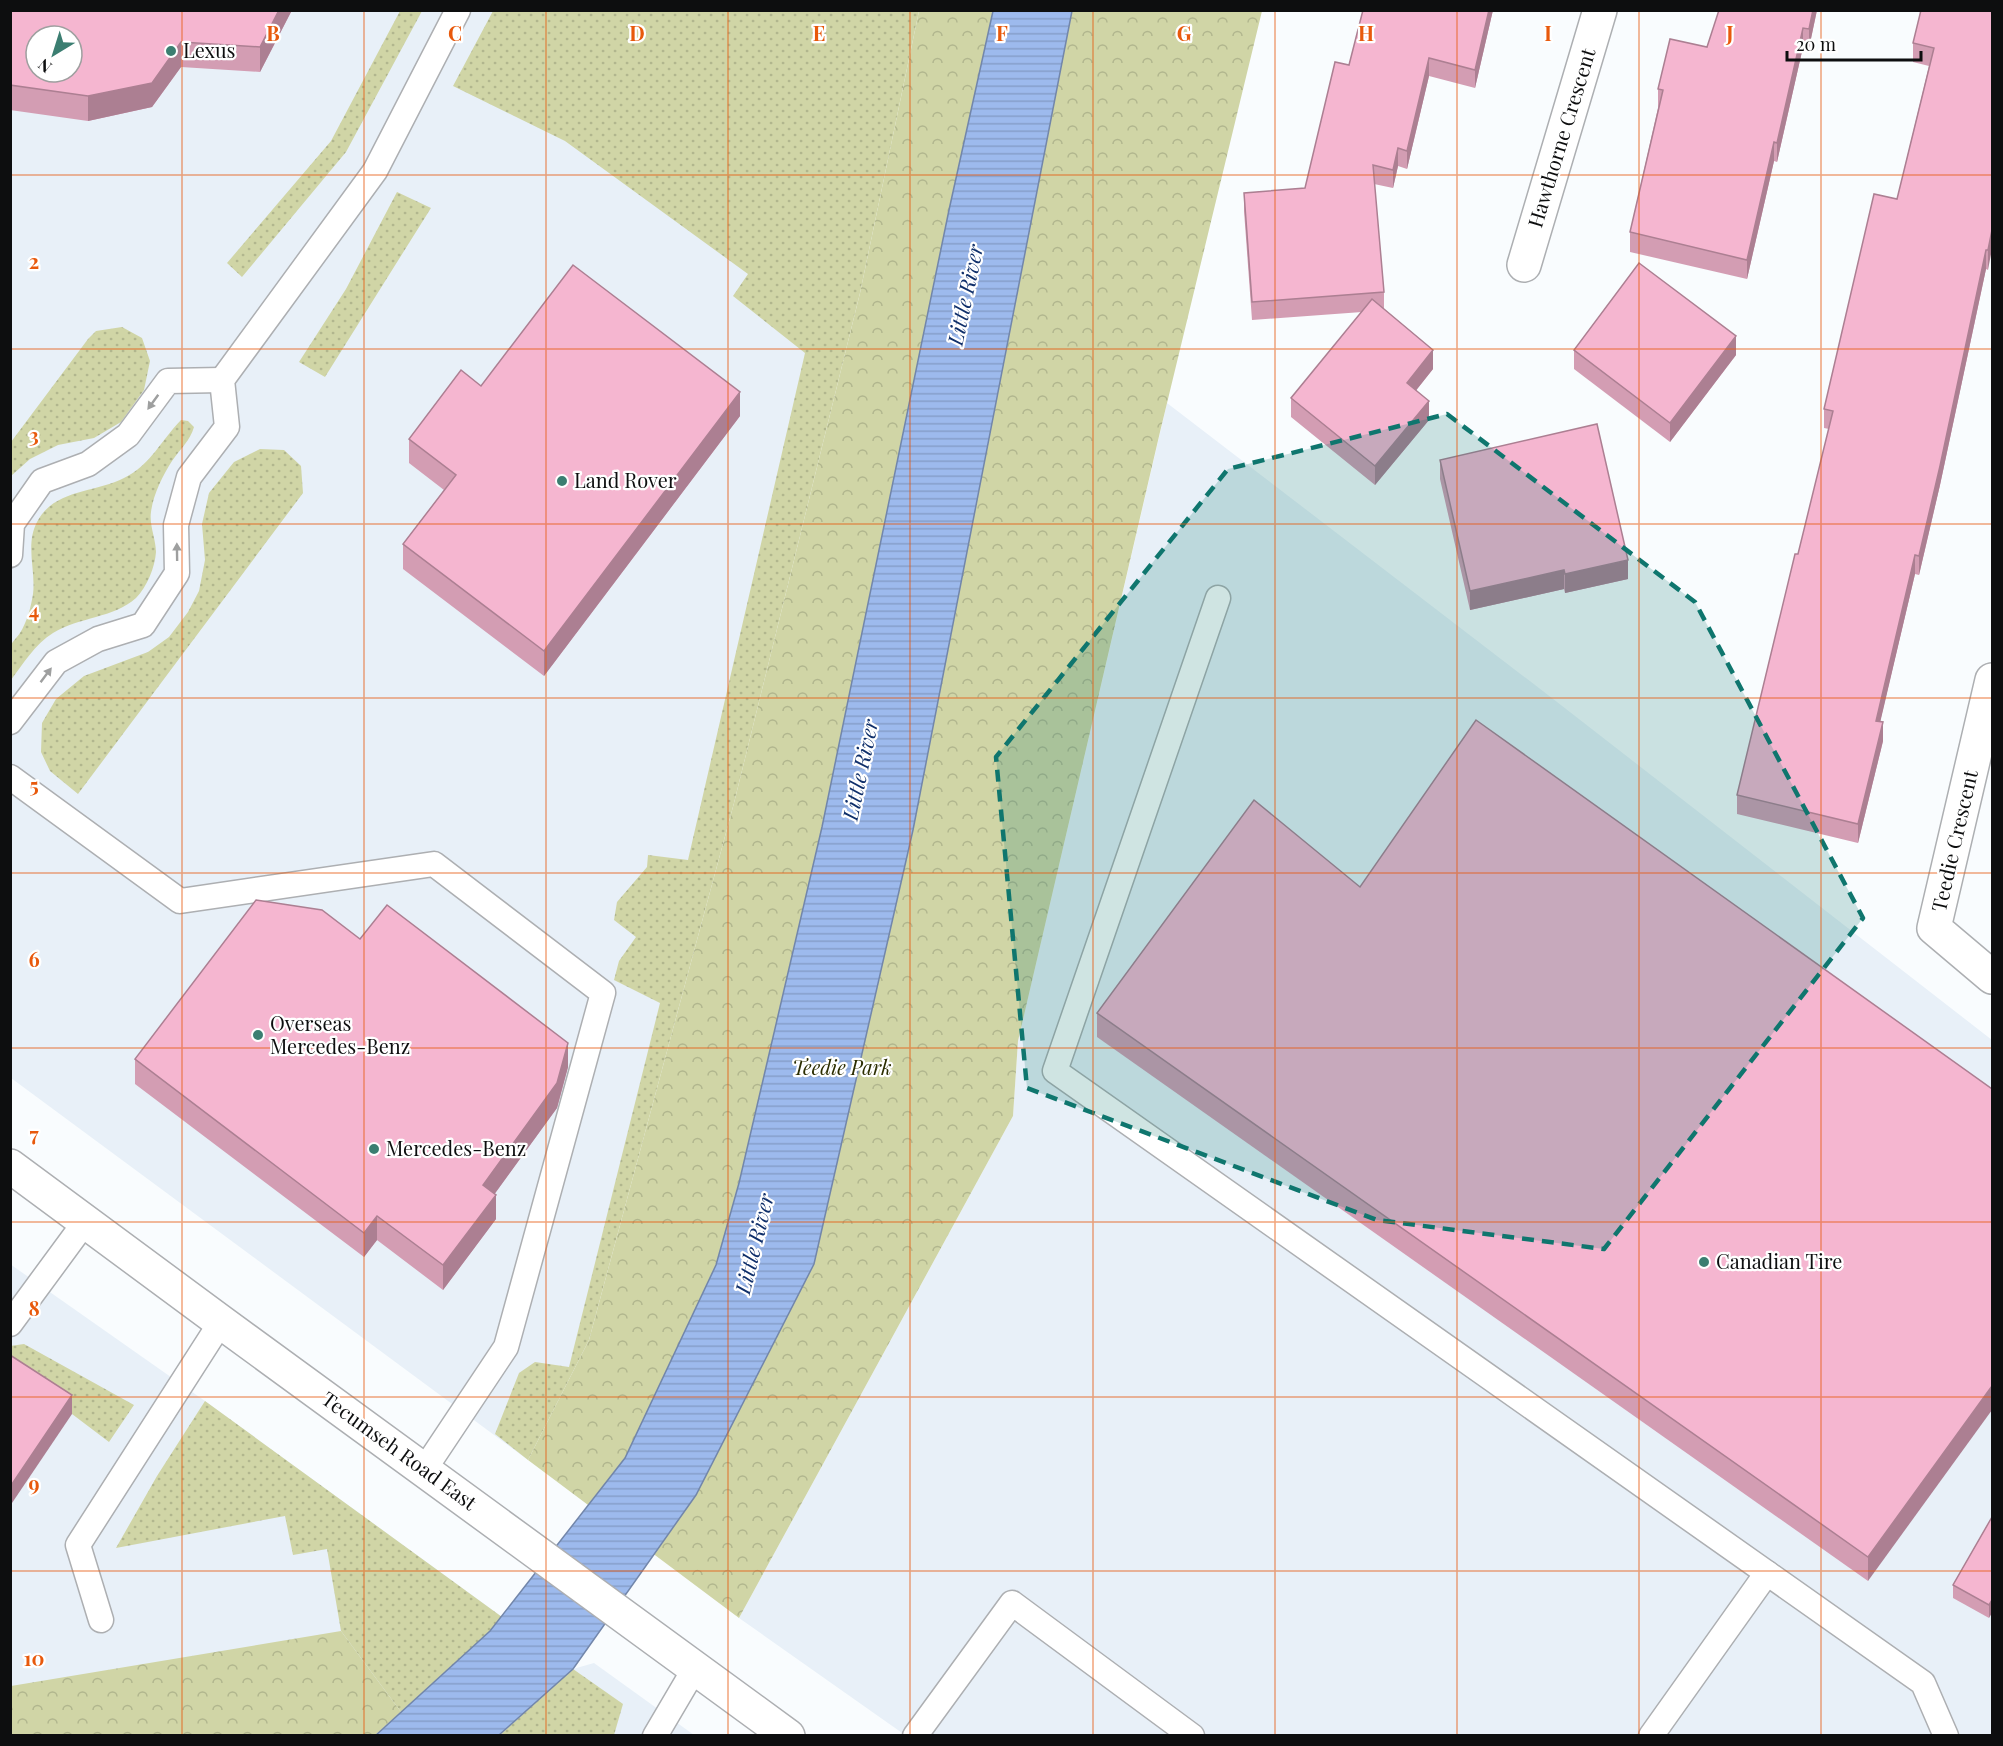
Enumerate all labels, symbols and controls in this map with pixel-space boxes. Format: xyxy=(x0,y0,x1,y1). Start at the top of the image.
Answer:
text: B xyxy=(266,19,280,46)
text: C xyxy=(448,19,462,46)
text: D xyxy=(629,19,645,46)
text: E xyxy=(813,19,825,46)
text: F xyxy=(996,19,1008,46)
text: G xyxy=(1177,19,1192,46)
text: H xyxy=(1358,19,1374,46)
text: I xyxy=(1544,19,1552,46)
text: J xyxy=(1725,19,1734,46)
north arrow xyxy=(24,24,84,84)
scale bar xyxy=(1787,24,1920,62)
text: 20 m xyxy=(1796,32,1836,56)
place label: Lexus xyxy=(183,36,236,63)
marker: Lexus xyxy=(164,44,178,58)
street label: Hawthorne Crescent xyxy=(1520,44,1601,231)
text: N xyxy=(33,54,55,78)
water label: Little River xyxy=(940,241,989,349)
text: 2 xyxy=(29,247,39,274)
one-way arrow xyxy=(147,394,159,409)
text: 3 xyxy=(29,421,39,448)
place label: Land Rover xyxy=(574,466,677,493)
marker: Land Rover xyxy=(555,474,569,488)
one-way arrow xyxy=(172,543,181,562)
text: 4 xyxy=(29,596,39,623)
one-way arrow xyxy=(39,668,51,683)
water label: Little River xyxy=(835,716,884,824)
street label: Teedie Crescent xyxy=(1924,766,1983,914)
text: 5 xyxy=(29,771,39,798)
text: 6 xyxy=(28,945,40,972)
place label: Overseas Mercedes-Benz xyxy=(270,1009,410,1059)
marker: Overseas Mercedes-Benz xyxy=(251,1028,265,1042)
park label: Teedie Park xyxy=(792,1053,892,1080)
text: 7 xyxy=(29,1120,39,1147)
place label: Mercedes-Benz xyxy=(386,1134,526,1161)
marker: Mercedes-Benz xyxy=(367,1142,381,1156)
water label: Little River xyxy=(727,1189,779,1298)
place label: Canadian Tire xyxy=(1716,1247,1842,1274)
marker: Canadian Tire xyxy=(1697,1255,1711,1269)
text: 8 xyxy=(28,1294,40,1321)
street label: Tecumseh Road East xyxy=(317,1384,483,1516)
text: 9 xyxy=(28,1469,40,1496)
text: 10 xyxy=(24,1644,44,1671)

